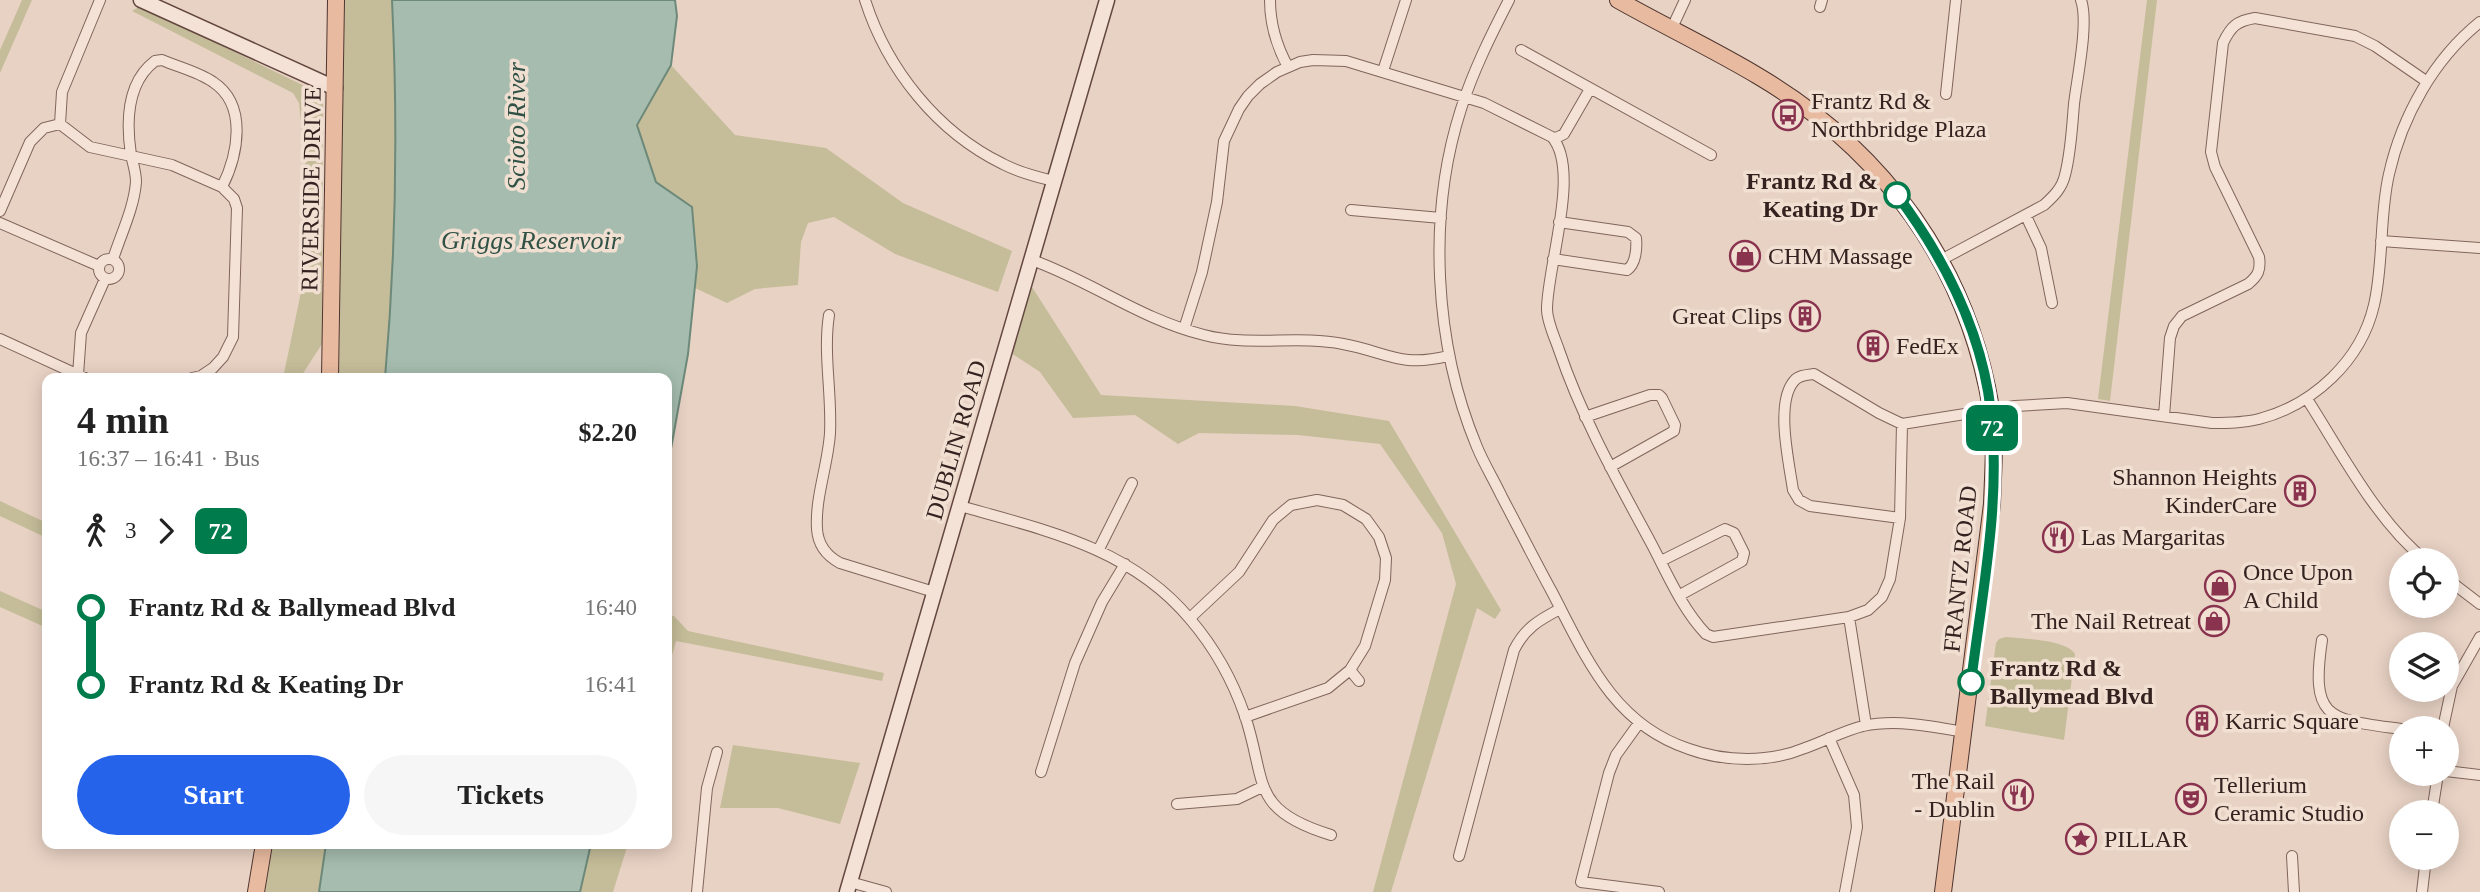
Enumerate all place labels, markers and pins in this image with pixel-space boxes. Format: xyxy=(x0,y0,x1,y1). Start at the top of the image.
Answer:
place label: Frantz Rd & Northbridge Plaza xyxy=(1811,88,1987,142)
bus stop icon: Frantz Rd & Northbridge Plaza xyxy=(1771,98,1805,132)
place label: Frantz Rd & Keating Dr xyxy=(1746,168,1878,222)
marker: Frantz Rd & Keating Dr xyxy=(1884,182,1910,208)
shop icon: CHM Massage xyxy=(1728,239,1762,273)
place label: CHM Massage xyxy=(1768,243,1913,269)
building icon: Great Clips xyxy=(1788,299,1822,333)
place label: Great Clips xyxy=(1672,303,1782,329)
building icon: FedEx xyxy=(1856,329,1890,363)
place label: FedEx xyxy=(1896,333,1959,359)
place label: Shannon Heights KinderCare xyxy=(2112,464,2277,518)
building icon: Shannon Heights KinderCare xyxy=(2283,474,2317,508)
restaurant icon: Las Margaritas xyxy=(2041,520,2075,554)
place label: Las Margaritas xyxy=(2081,524,2225,550)
place label: Once Upon A Child xyxy=(2243,559,2353,613)
shop icon: Once Upon A Child xyxy=(2203,569,2237,603)
shop icon: The Nail Retreat xyxy=(2197,604,2231,638)
place label: The Nail Retreat xyxy=(2031,608,2191,634)
place label: Frantz Rd & Ballymead Blvd xyxy=(1990,655,2154,709)
marker: Frantz Rd & Ballymead Blvd xyxy=(1958,669,1984,695)
building icon: Karric Square xyxy=(2185,704,2219,738)
place label: Karric Square xyxy=(2225,708,2359,734)
place label: The Rail - Dublin xyxy=(1912,768,1995,822)
place label: Tellerium Ceramic Studio xyxy=(2214,772,2364,826)
restaurant icon: The Rail - Dublin xyxy=(2001,778,2035,812)
theatre icon: Tellerium Ceramic Studio xyxy=(2174,782,2208,816)
place icon: PILLAR xyxy=(2064,822,2098,856)
place label: PILLAR xyxy=(2104,826,2188,852)

